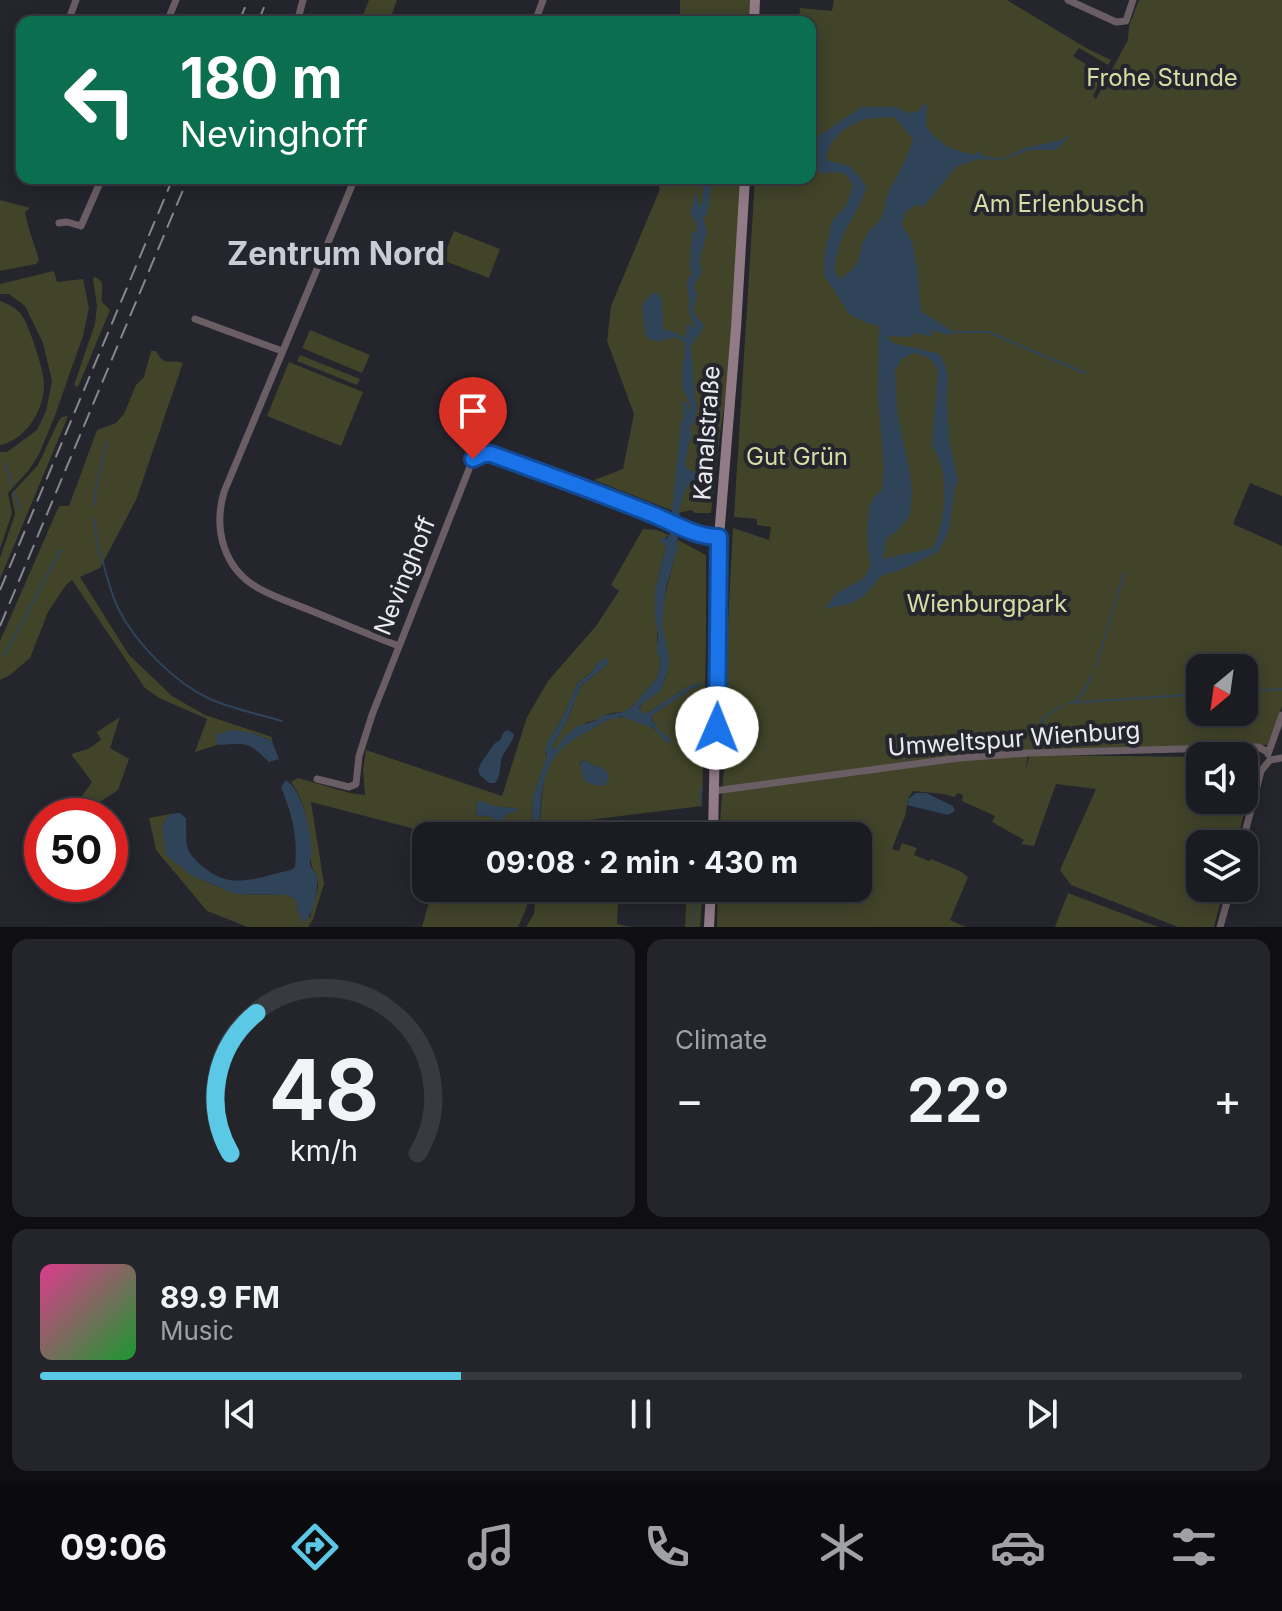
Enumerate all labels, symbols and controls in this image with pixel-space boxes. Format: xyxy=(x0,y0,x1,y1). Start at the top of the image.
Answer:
text: 180 m xyxy=(180,44,343,112)
icon: left xyxy=(48,48,152,152)
park label: Frohe Stunde xyxy=(1086,63,1238,92)
text: Nevinghoff xyxy=(180,112,368,156)
park label: Am Erlenbusch xyxy=(973,189,1145,218)
district label: Zentrum Nord xyxy=(227,234,445,273)
street label: Kanalstraße xyxy=(687,365,726,501)
pin xyxy=(439,377,507,459)
icon: arrive xyxy=(451,389,495,433)
park label: Gut Grün xyxy=(746,442,848,471)
street label: Nevinghoff xyxy=(368,512,441,639)
park label: Wienburgpark xyxy=(907,589,1067,618)
north arrow xyxy=(1186,654,1258,726)
map controls xyxy=(1186,654,1258,902)
position arrow xyxy=(675,686,759,770)
street label: Umweltspur Wienburg xyxy=(887,715,1141,762)
button: sound xyxy=(1186,742,1258,814)
speed limit sign: 50 xyxy=(24,798,128,902)
button: layers xyxy=(1186,830,1258,902)
text: 09:08 · 2 min · 430 m xyxy=(486,844,798,880)
text: Climate xyxy=(675,1024,767,1055)
text: 48 xyxy=(268,1039,379,1140)
text: 22° xyxy=(907,1064,1010,1136)
text: − xyxy=(675,1073,704,1127)
text: + xyxy=(1213,1073,1242,1127)
text: km/h xyxy=(290,1133,357,1168)
text: 89.9 FM xyxy=(160,1279,280,1315)
text: Music xyxy=(160,1315,234,1346)
icon: previous xyxy=(218,1392,262,1436)
icon: pause xyxy=(619,1392,663,1436)
icon: next xyxy=(1020,1392,1064,1436)
icon: directions xyxy=(287,1519,343,1575)
icon: music xyxy=(463,1519,519,1575)
icon: phone xyxy=(639,1519,695,1575)
icon: climate xyxy=(814,1519,870,1575)
icon: car xyxy=(990,1519,1046,1575)
icon: filters xyxy=(1166,1519,1222,1575)
text: 09:06 xyxy=(60,1525,167,1569)

